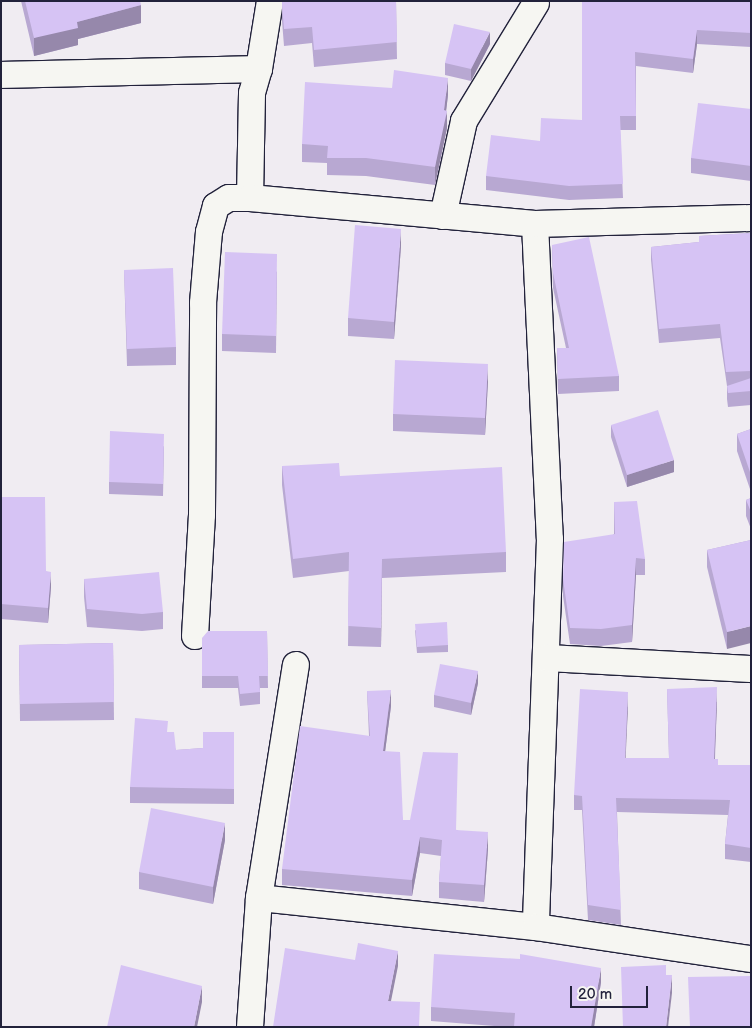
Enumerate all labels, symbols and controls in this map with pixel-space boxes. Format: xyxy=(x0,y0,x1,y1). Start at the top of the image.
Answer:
scale bar xyxy=(572,976,650,1008)
text: 20 m xyxy=(578,985,612,1004)

